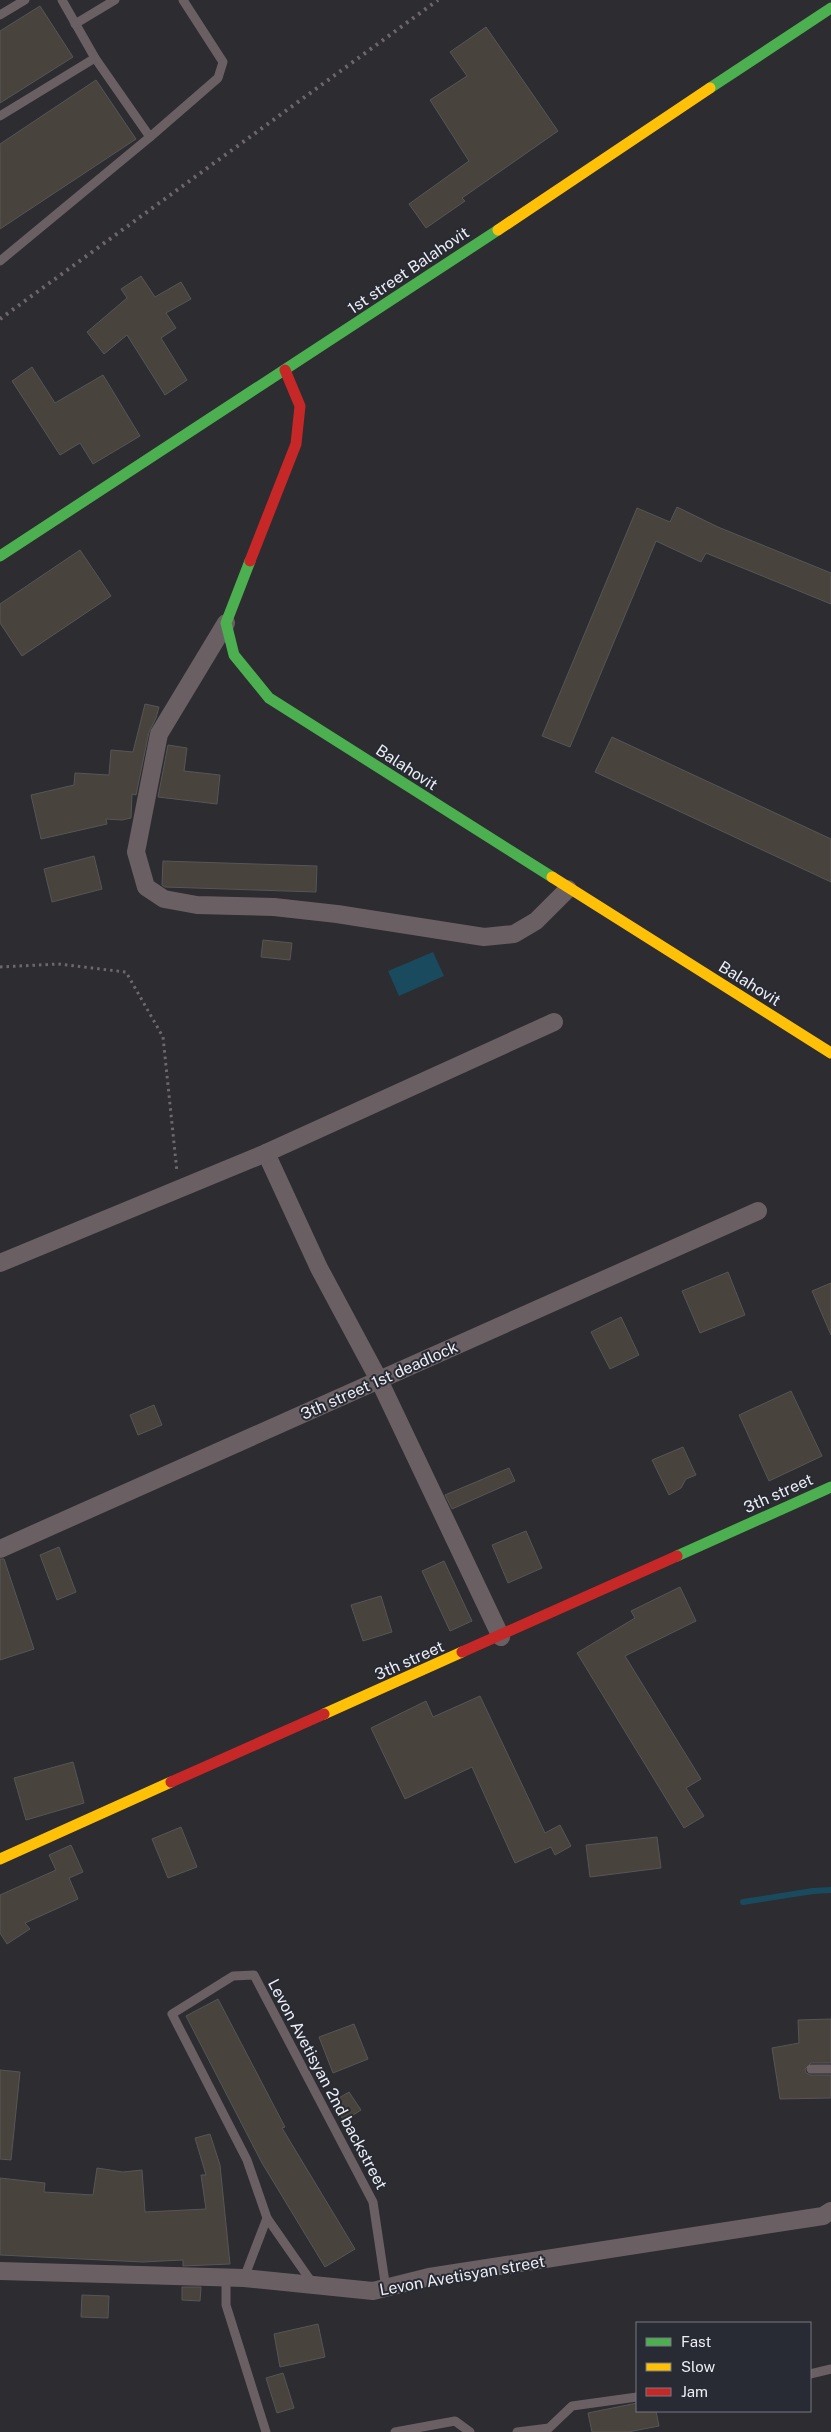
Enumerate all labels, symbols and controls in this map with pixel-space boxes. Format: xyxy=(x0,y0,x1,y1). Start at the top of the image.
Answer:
street label: 1st street Balahovit xyxy=(344,223,473,318)
street label: Balahovit xyxy=(372,741,441,794)
street label: Balahovit xyxy=(715,957,784,1010)
street label: 3th street 1st deadlock xyxy=(298,1337,461,1424)
street label: 3th street xyxy=(741,1470,816,1517)
street label: 3th street xyxy=(372,1637,447,1684)
street label: Levon Avetisyan 2nd backstreet xyxy=(264,1976,391,2193)
street label: Levon Avetisyan street xyxy=(378,2252,546,2299)
legend xyxy=(636,2322,811,2412)
text: Fast xyxy=(681,2333,711,2350)
text: Slow xyxy=(681,2358,716,2375)
text: Jam xyxy=(681,2383,708,2400)

